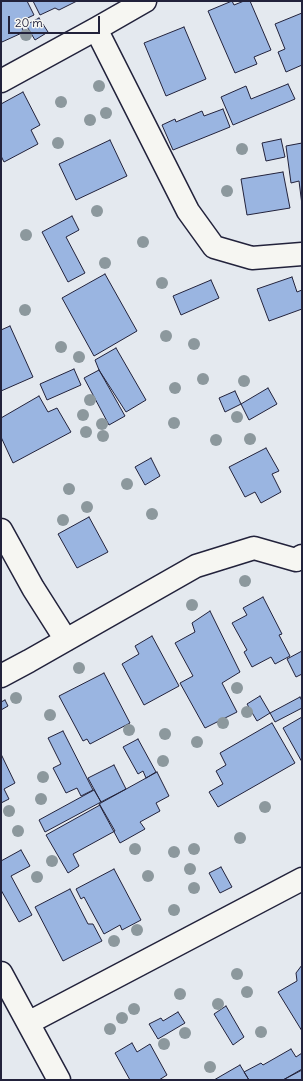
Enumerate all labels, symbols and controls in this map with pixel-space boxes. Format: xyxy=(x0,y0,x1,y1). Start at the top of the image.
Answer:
scale bar xyxy=(10,8,102,34)
text: 20 m xyxy=(15,15,43,30)

